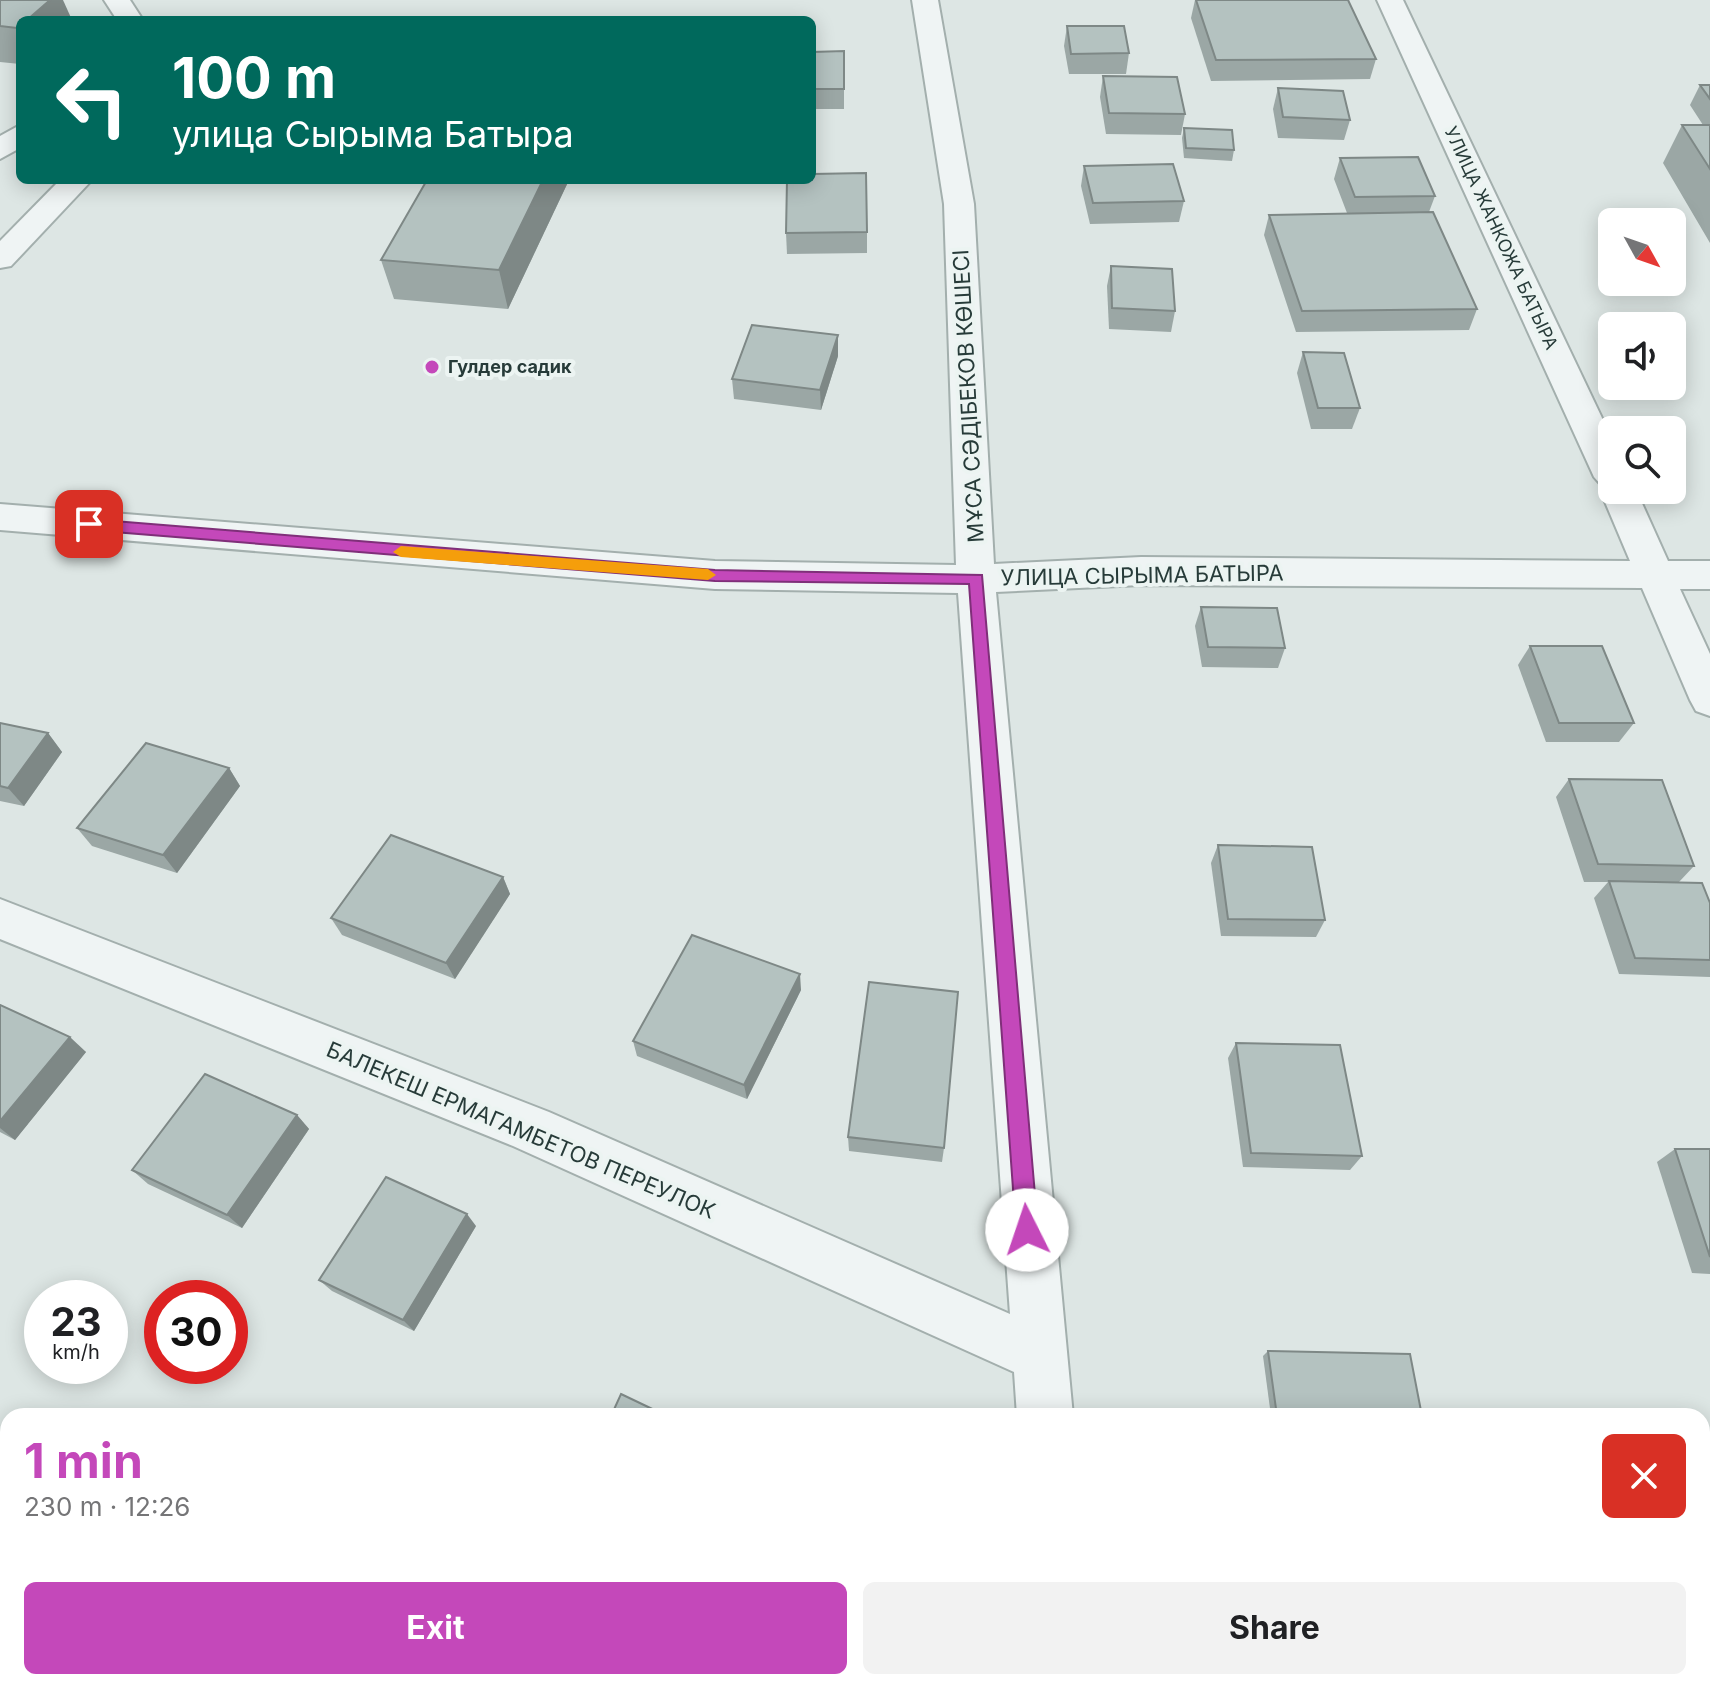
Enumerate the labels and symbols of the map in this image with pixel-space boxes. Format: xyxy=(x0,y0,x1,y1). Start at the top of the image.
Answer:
street label: УЛИЦА ЖАНКОЖА БАТЫРА xyxy=(1440,123,1562,353)
north arrow xyxy=(1598,208,1686,296)
street label: МҰСА СӘДІБЕКОВ КӨШЕСІ xyxy=(947,249,989,543)
place label: Гулдер садик xyxy=(448,356,572,377)
marker: Гулдер садик xyxy=(423,358,441,376)
pin xyxy=(55,490,123,558)
street label: УЛИЦА СЫРЫМА БАТЫРА xyxy=(1000,560,1284,590)
street label: БАЛЕКЕШ ЕРМАГАМБЕТОВ ПЕРЕУЛОК xyxy=(323,1036,719,1224)
position arrow xyxy=(985,1188,1069,1272)
speed limit sign: 30 xyxy=(144,1280,248,1384)

